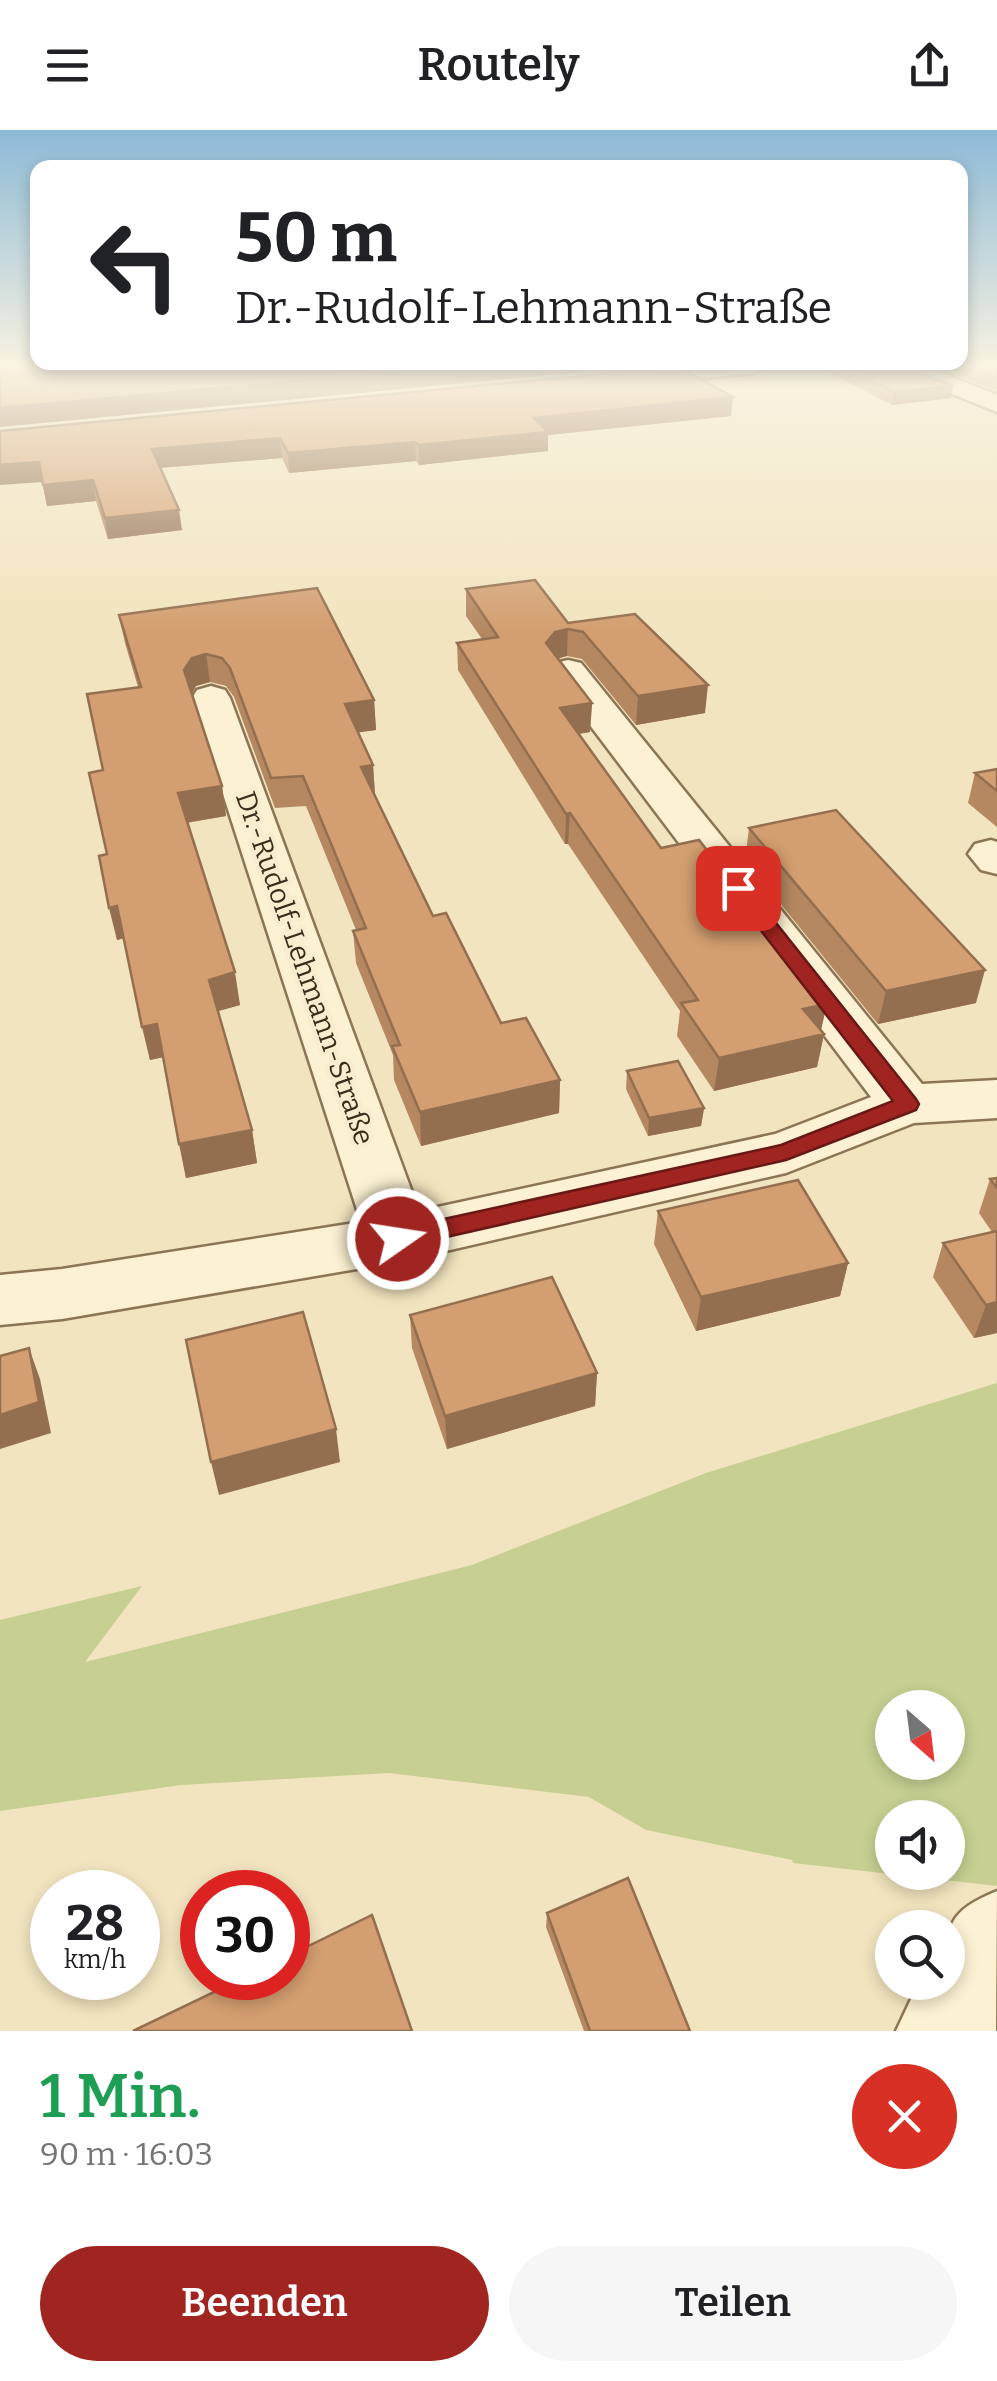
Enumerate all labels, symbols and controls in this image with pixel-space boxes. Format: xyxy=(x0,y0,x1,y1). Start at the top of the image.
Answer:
icon: menu xyxy=(40,38,95,93)
text: Routely xyxy=(417,38,580,92)
icon: share xyxy=(902,38,957,93)
text: 50 m xyxy=(235,196,397,280)
icon: left xyxy=(70,200,200,330)
text: Dr.-Rudolf-Lehmann-Straße xyxy=(235,281,832,335)
street label: Dr.-Rudolf-Lehmann-Straße xyxy=(229,787,381,1149)
pin xyxy=(696,846,781,931)
icon: arrive xyxy=(711,861,766,916)
position arrow xyxy=(346,1187,450,1291)
north arrow xyxy=(875,1690,965,1780)
map controls xyxy=(875,1690,965,2000)
button: sound xyxy=(875,1800,965,1890)
speed limit sign: 30 xyxy=(180,1870,310,2000)
text: 28 xyxy=(66,1893,124,1953)
button: search xyxy=(875,1910,965,2000)
text: km/h xyxy=(64,1945,126,1975)
text: 1 Min. xyxy=(40,2061,201,2133)
button: close xyxy=(852,2064,957,2169)
text: 90 m · 16:03 xyxy=(40,2135,213,2173)
button: Beenden xyxy=(40,2246,489,2361)
button: Teilen xyxy=(509,2246,957,2361)

